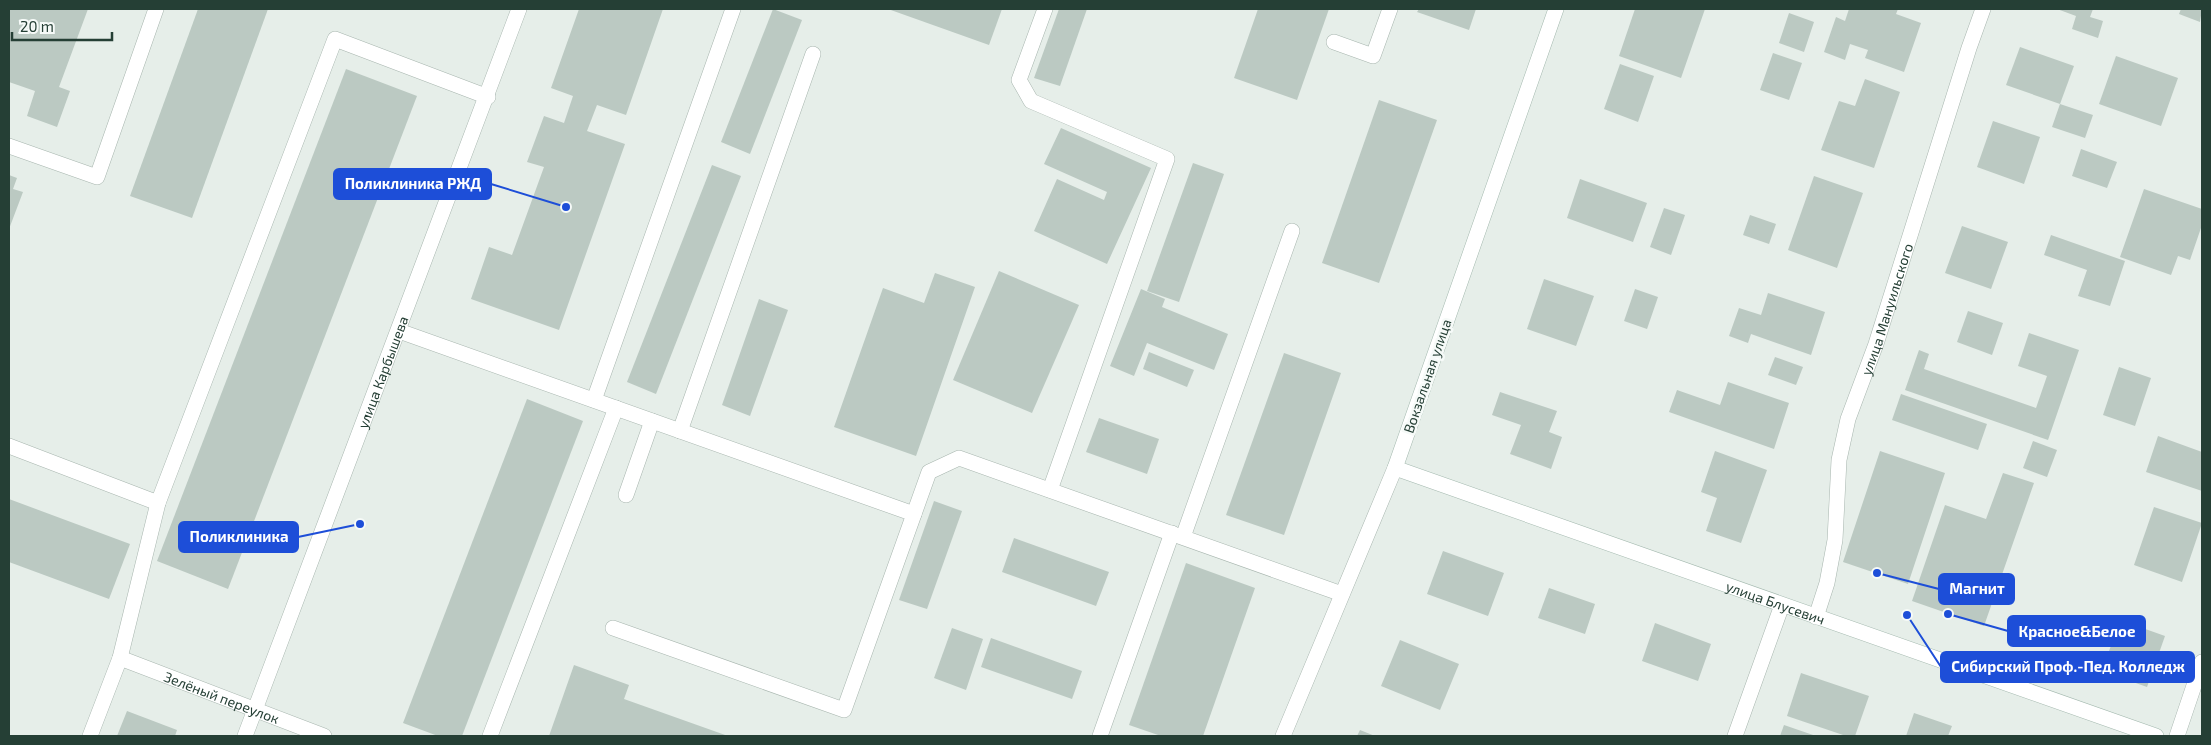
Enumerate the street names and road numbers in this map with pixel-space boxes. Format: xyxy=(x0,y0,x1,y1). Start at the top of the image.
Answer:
street label: улица Мануильского xyxy=(1857,241,1916,377)
street label: улица Карбышева xyxy=(353,313,411,431)
street label: Вокзальная улица xyxy=(1399,317,1455,435)
street label: улица Блусевич xyxy=(1724,577,1827,627)
street label: Зелёный переулок xyxy=(162,667,282,727)

